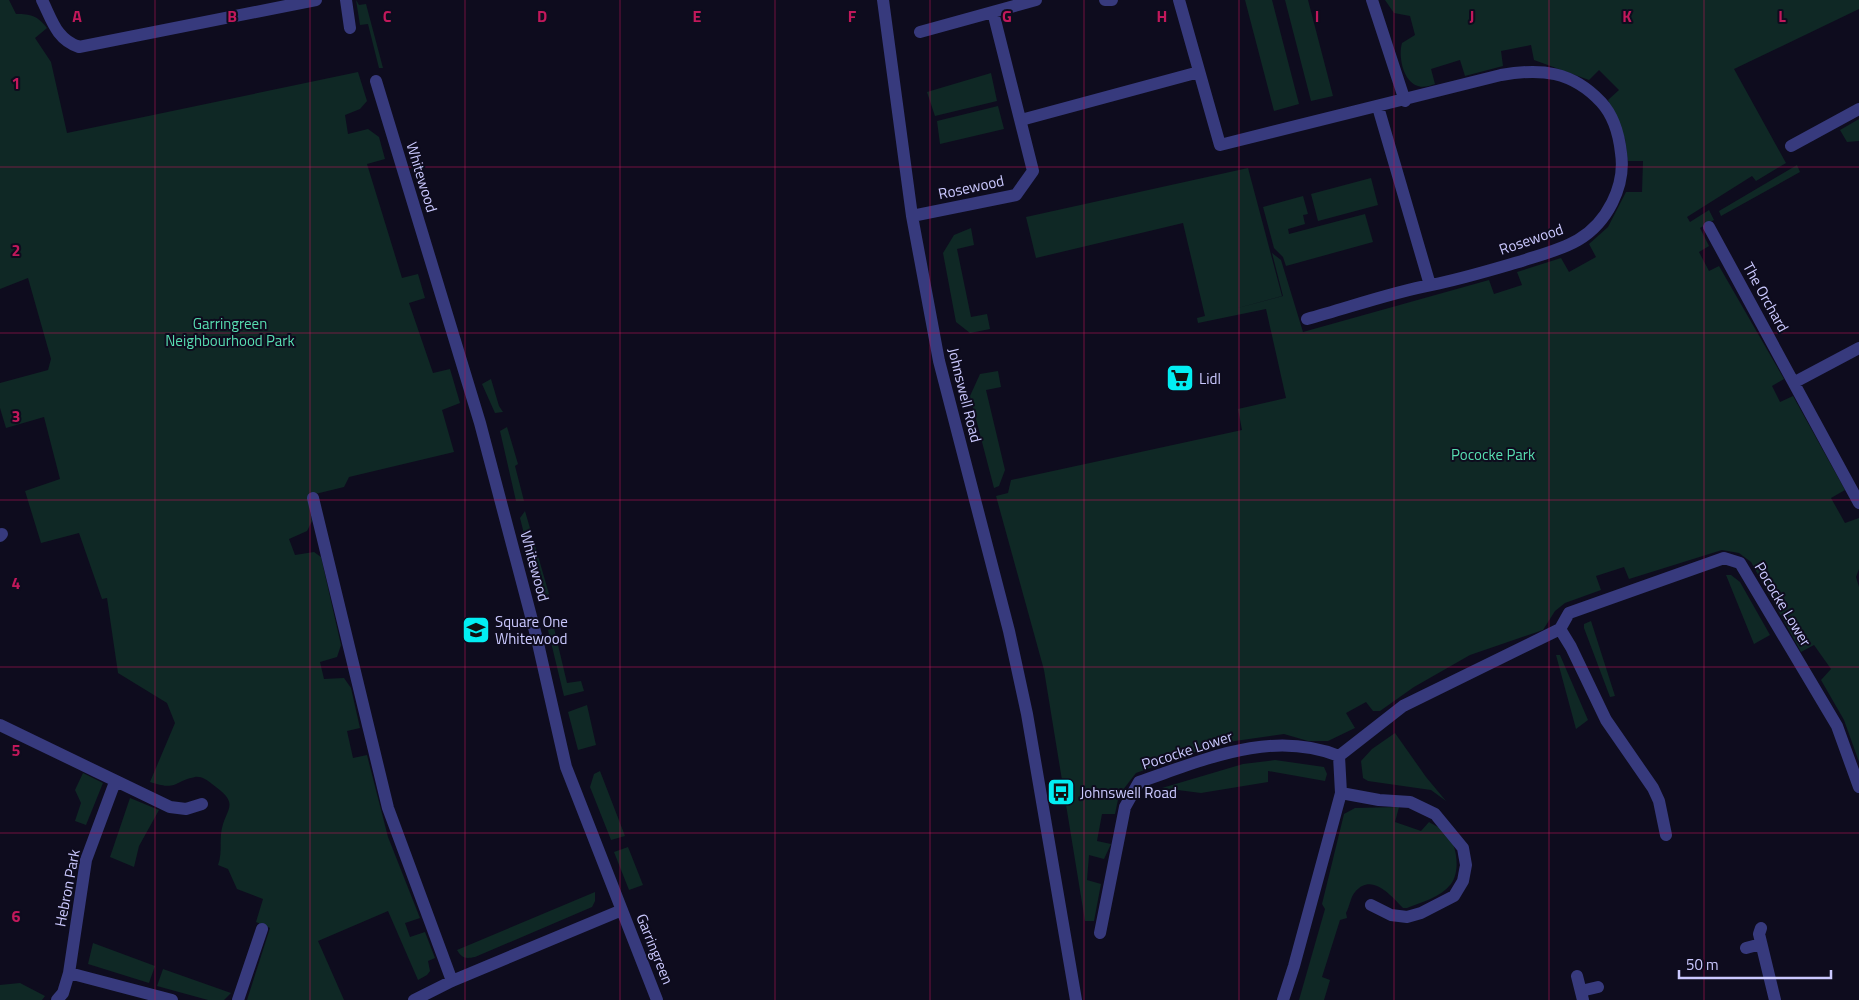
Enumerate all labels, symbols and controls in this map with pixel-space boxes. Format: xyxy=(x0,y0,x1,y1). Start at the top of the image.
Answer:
text: A xyxy=(72,4,82,28)
text: B xyxy=(227,4,237,28)
text: C xyxy=(383,4,392,28)
text: D xyxy=(537,4,547,28)
text: E xyxy=(693,4,702,28)
text: F xyxy=(848,4,857,28)
text: G xyxy=(1002,4,1012,28)
text: H xyxy=(1157,4,1167,28)
text: I xyxy=(1315,4,1319,28)
text: J xyxy=(1470,4,1474,28)
text: K xyxy=(1622,4,1632,28)
text: L xyxy=(1778,4,1786,28)
text: 1 xyxy=(12,71,20,95)
street label: Whitewood xyxy=(400,139,444,215)
street label: Rosewood xyxy=(936,169,1006,205)
street label: Rosewood xyxy=(1496,217,1566,261)
text: 2 xyxy=(12,238,20,262)
street label: The Orchard xyxy=(1737,258,1795,336)
park label: Garringreen Neighbourhood Park xyxy=(165,312,295,352)
street label: Johnswell Road xyxy=(942,345,988,445)
supermarket icon: Lidl xyxy=(1165,363,1195,393)
place label: Lidl xyxy=(1199,367,1221,390)
text: 3 xyxy=(12,404,20,428)
park label: Pococke Park xyxy=(1451,443,1535,466)
street label: Whitewood xyxy=(515,528,555,604)
street label: Pococke Lower xyxy=(1749,558,1817,650)
text: 4 xyxy=(12,571,21,595)
place label: Square One Whitewood xyxy=(495,610,568,650)
school or university icon: Square One Whitewood xyxy=(461,615,491,645)
street label: Pococke Lower xyxy=(1138,724,1236,776)
text: 5 xyxy=(12,738,21,762)
bus stop icon: Johnswell Road xyxy=(1046,777,1076,807)
place label: Johnswell Road xyxy=(1080,781,1177,804)
street label: Hebron Park xyxy=(48,847,86,929)
text: 6 xyxy=(12,904,21,928)
street label: Garringreen xyxy=(630,910,680,988)
scale bar xyxy=(1679,948,1832,980)
text: 50 m xyxy=(1686,953,1719,976)

